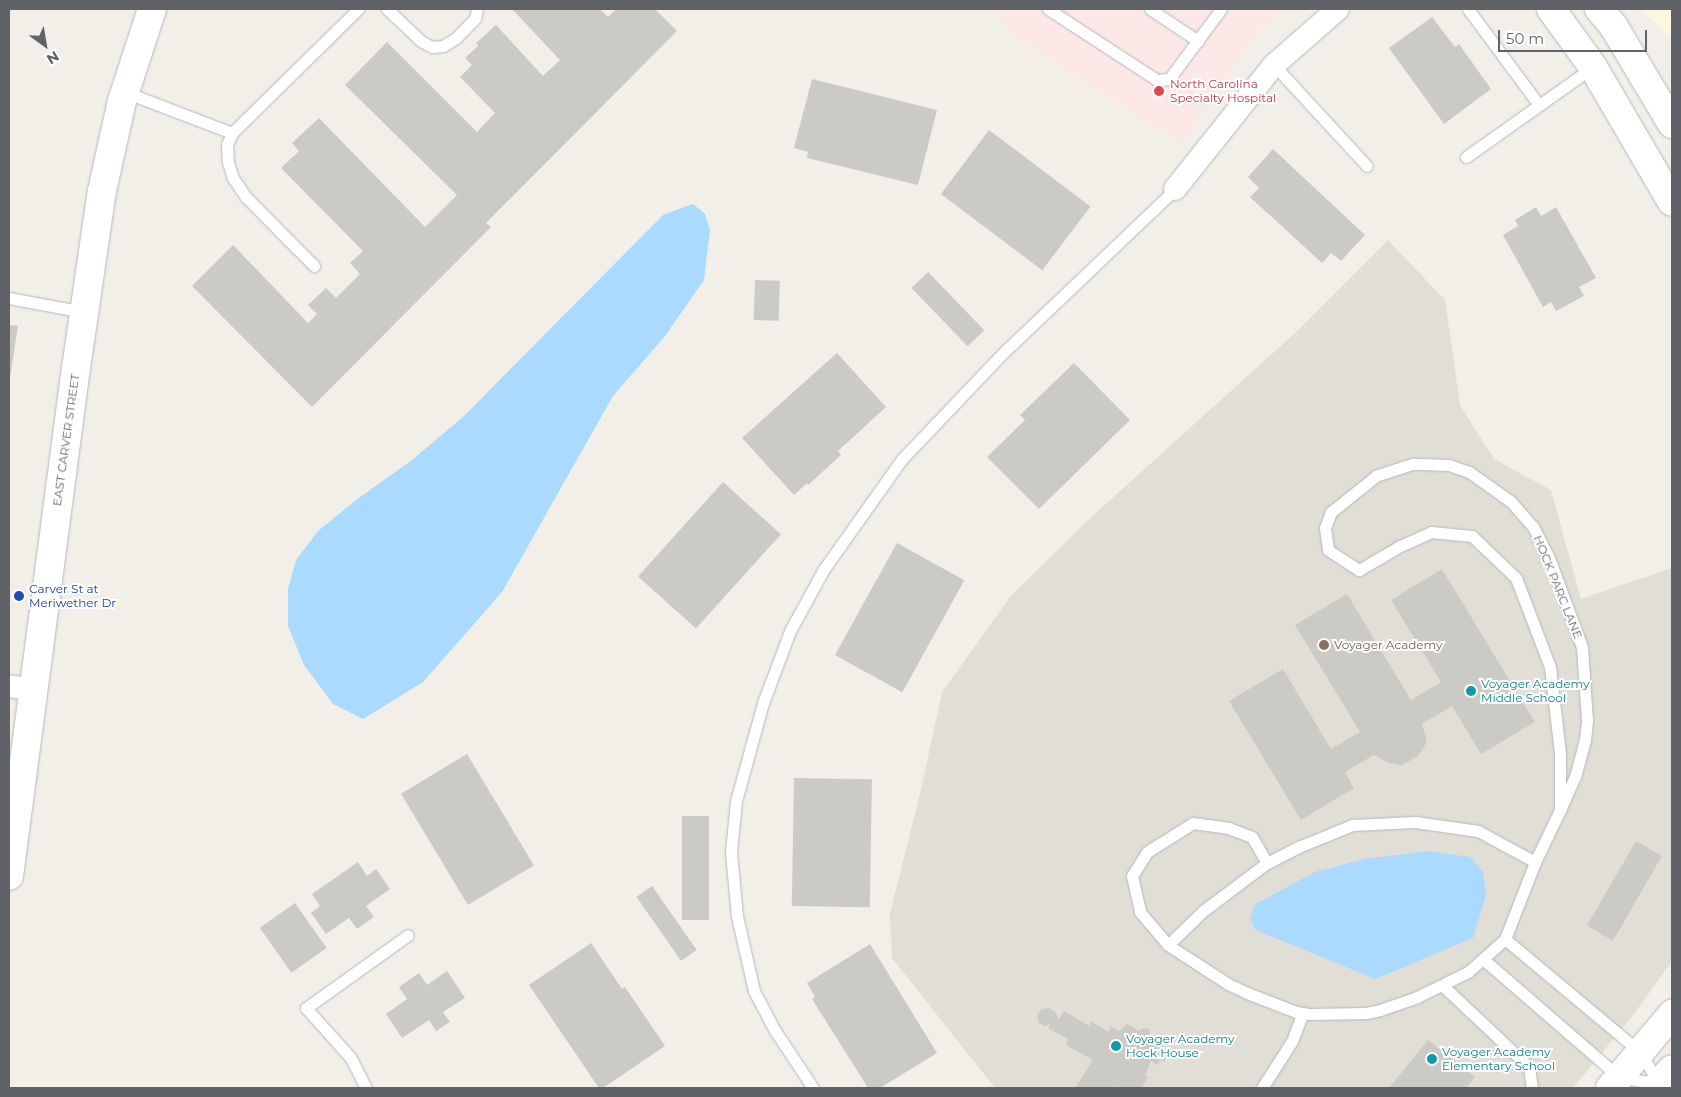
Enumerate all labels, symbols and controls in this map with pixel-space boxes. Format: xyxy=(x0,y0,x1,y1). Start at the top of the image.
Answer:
north arrow xyxy=(20,20,70,70)
scale bar xyxy=(1501,20,1650,52)
text: 50 m xyxy=(1506,29,1544,48)
text: N xyxy=(43,47,63,68)
place label: North Carolina Specialty Hospital xyxy=(1170,77,1276,105)
marker: North Carolina Specialty Hospital xyxy=(1152,84,1166,98)
street label: EAST CARVER STREET xyxy=(50,373,82,507)
street label: HOCK PARC LANE xyxy=(1531,533,1585,641)
place label: Carver St at Meriwether Dr xyxy=(29,582,116,610)
marker: Carver St at Meriwether Dr xyxy=(13,590,25,602)
place label: Voyager Academy xyxy=(1334,638,1443,652)
marker: Voyager Academy xyxy=(1318,639,1330,651)
place label: Voyager Academy Middle School xyxy=(1481,677,1590,705)
marker: Voyager Academy Middle School xyxy=(1465,685,1477,697)
place label: Voyager Academy Hock House xyxy=(1126,1032,1235,1060)
marker: Voyager Academy Hock House xyxy=(1110,1040,1122,1052)
place label: Voyager Academy Elementary School xyxy=(1442,1045,1555,1073)
marker: Voyager Academy Elementary School xyxy=(1426,1053,1438,1065)

